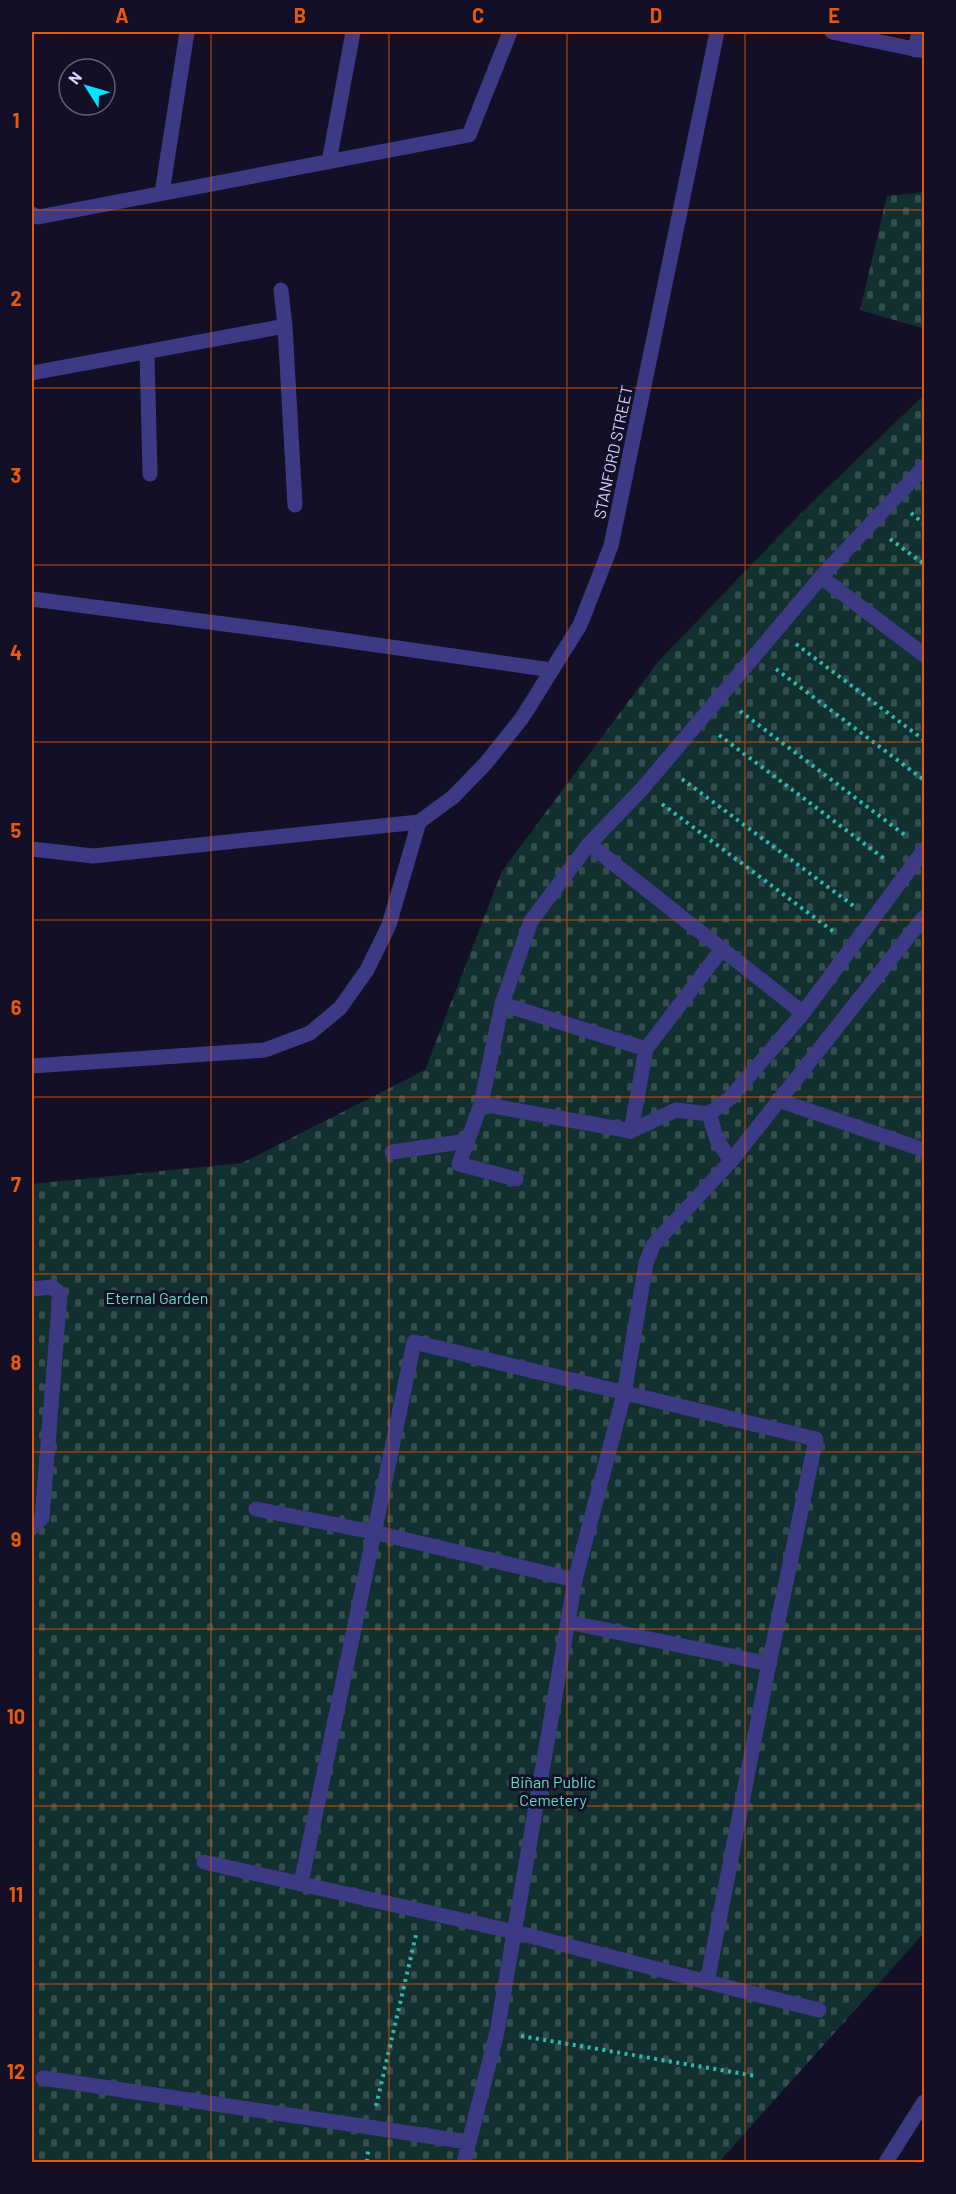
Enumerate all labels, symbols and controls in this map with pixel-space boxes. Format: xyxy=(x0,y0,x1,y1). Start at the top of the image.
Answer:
text: A xyxy=(115,3,129,27)
text: B xyxy=(294,3,306,27)
text: C xyxy=(472,3,484,27)
text: D xyxy=(650,3,662,27)
text: E xyxy=(828,3,840,27)
north arrow xyxy=(57,57,117,117)
text: N xyxy=(64,68,85,88)
text: 1 xyxy=(12,108,20,132)
text: 2 xyxy=(10,286,22,310)
street label: STANFORD STREET xyxy=(589,384,636,520)
text: 3 xyxy=(11,463,21,487)
text: 4 xyxy=(10,640,22,664)
text: 5 xyxy=(11,818,22,842)
text: 6 xyxy=(11,995,22,1019)
text: 7 xyxy=(11,1172,21,1196)
park label: Eternal Garden xyxy=(106,1288,208,1307)
text: 8 xyxy=(11,1350,22,1374)
text: 9 xyxy=(11,1527,21,1551)
text: 10 xyxy=(7,1704,25,1728)
park label: Biñan Public Cemetery xyxy=(510,1772,596,1809)
text: 11 xyxy=(9,1882,23,1906)
text: 12 xyxy=(7,2059,25,2083)

